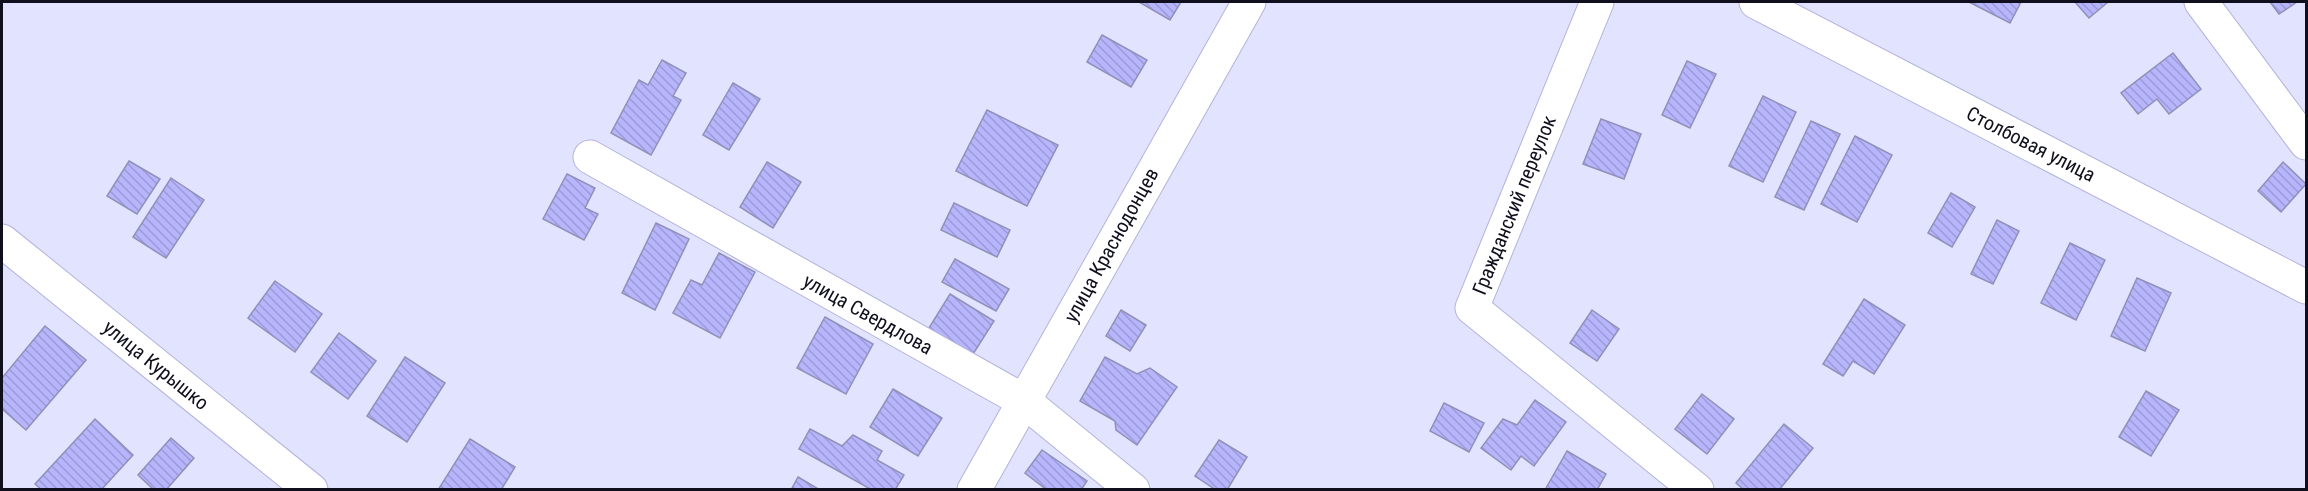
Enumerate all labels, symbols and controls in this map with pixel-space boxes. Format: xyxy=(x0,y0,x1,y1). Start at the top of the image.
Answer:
street label: Столбовая улица xyxy=(1962,101,2100,187)
street label: Гражданский переулок xyxy=(1467,112,1561,298)
street label: улица Краснодонцев xyxy=(1059,164,1163,326)
street label: улица Свердлова xyxy=(799,269,937,359)
street label: улица Курышко xyxy=(98,315,214,415)

